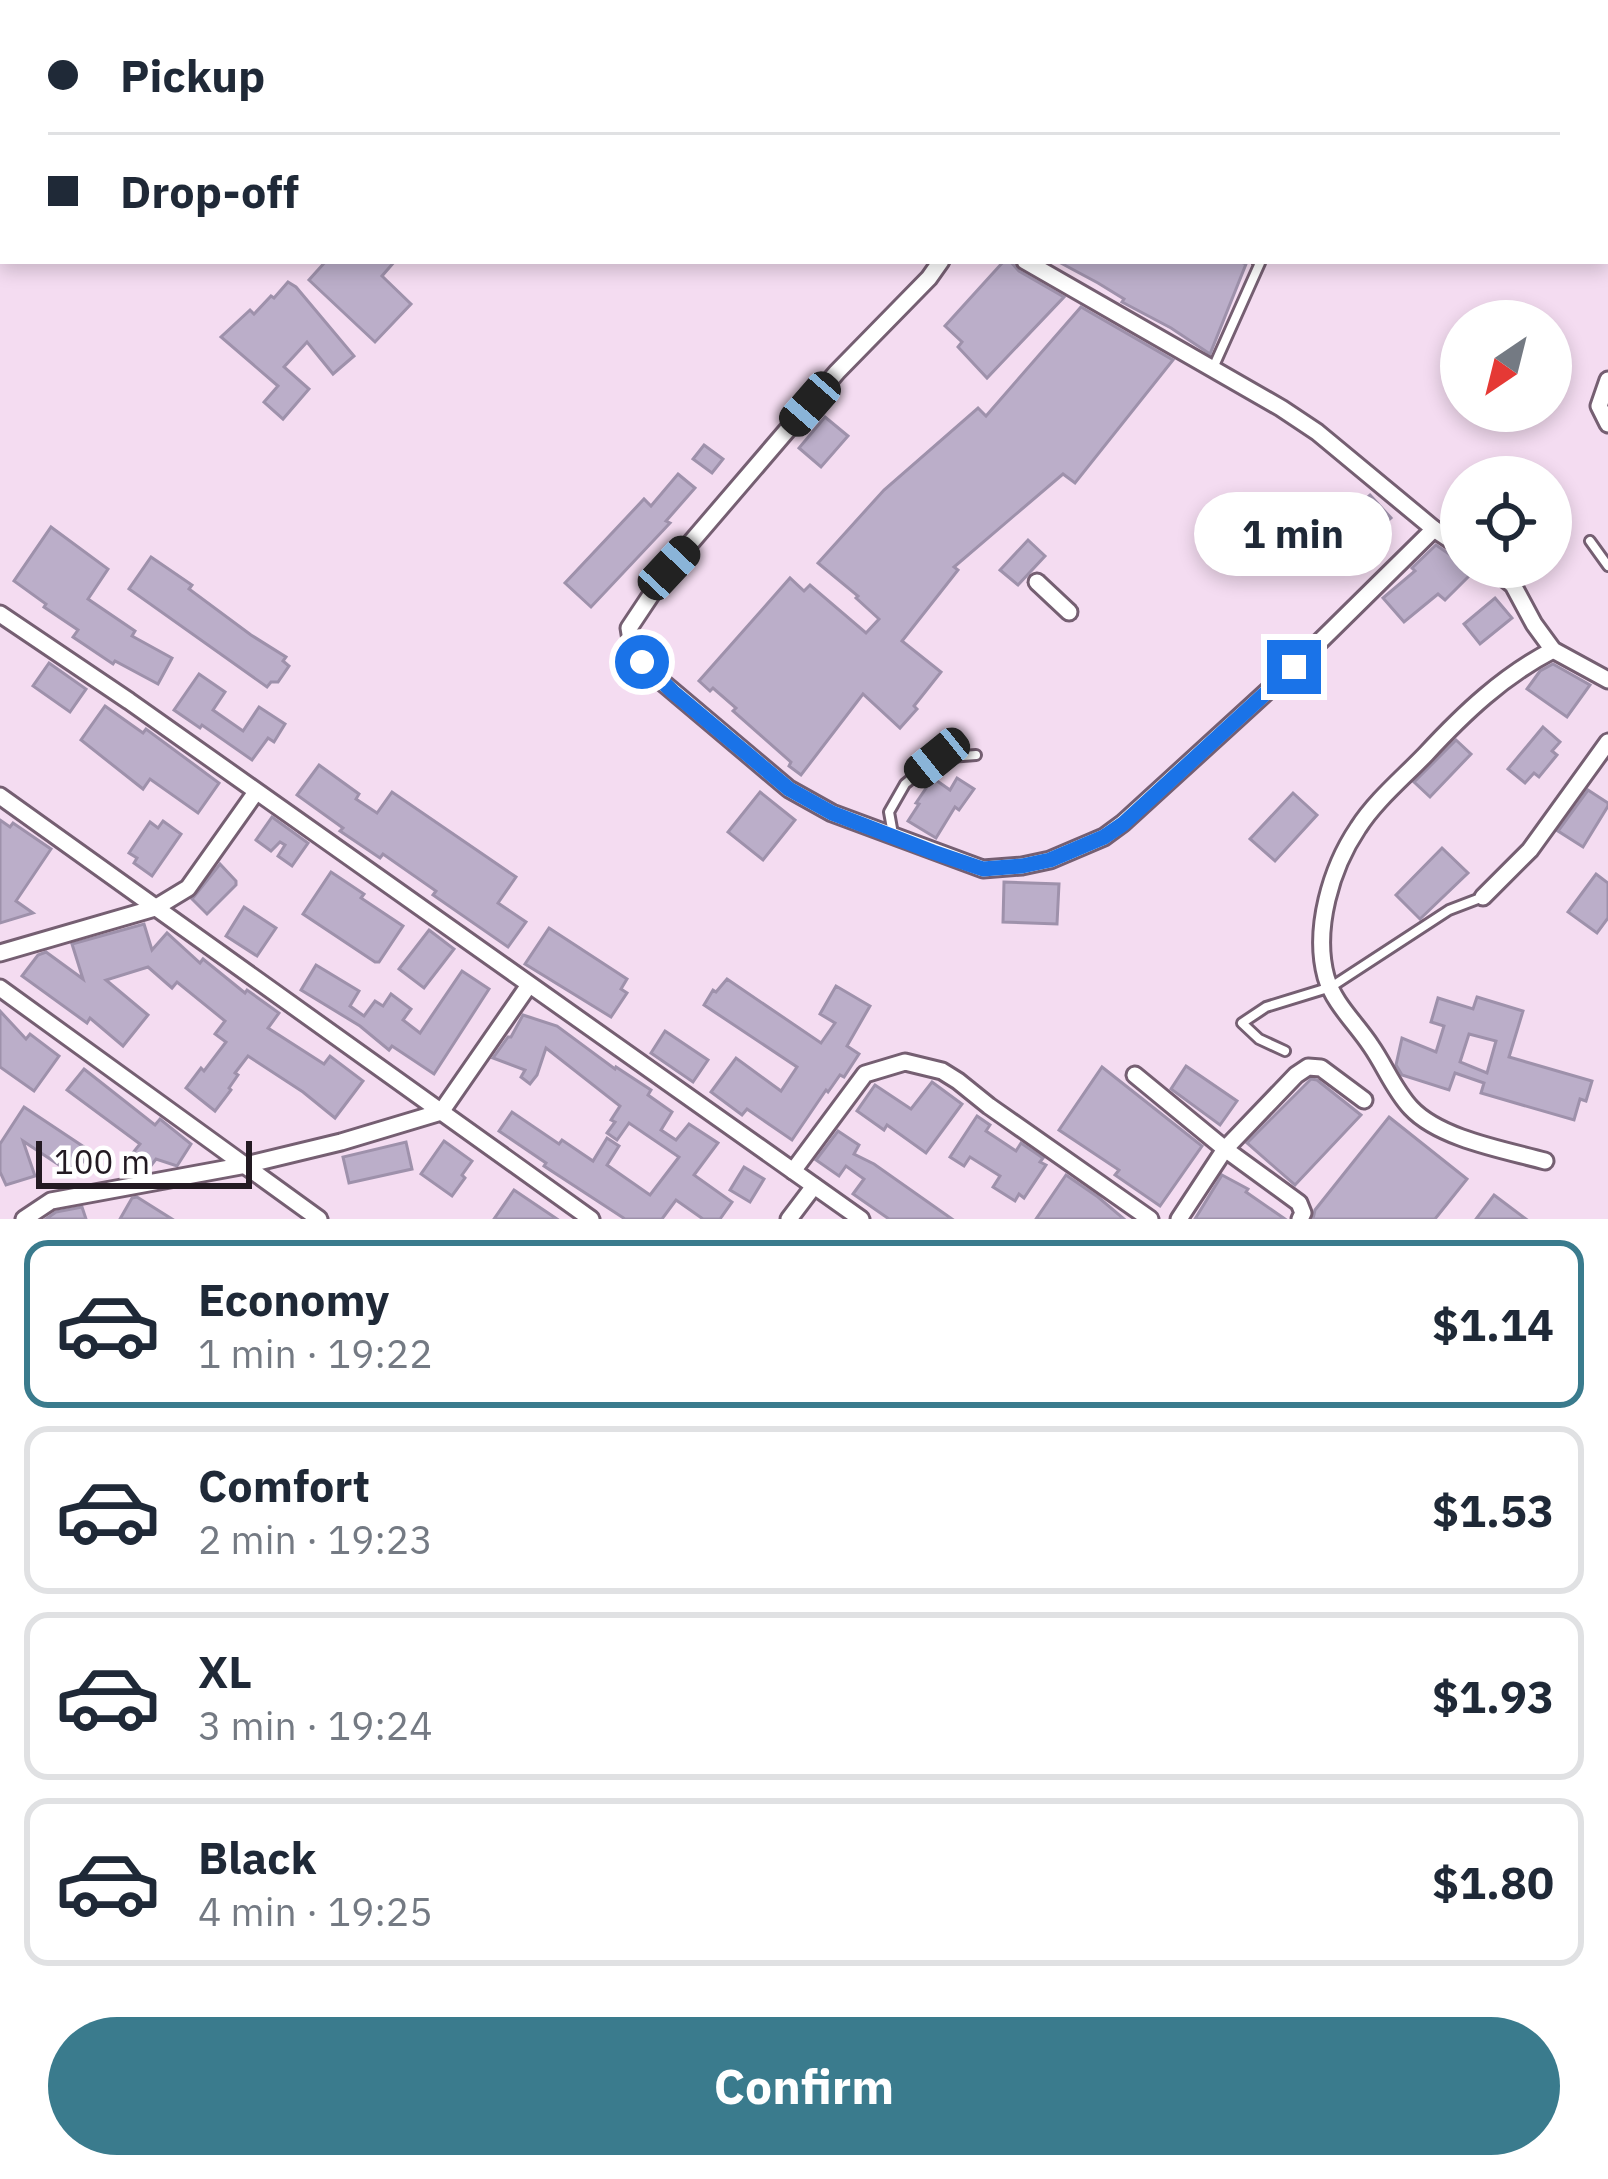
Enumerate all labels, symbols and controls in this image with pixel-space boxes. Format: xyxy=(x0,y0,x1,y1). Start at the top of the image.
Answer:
text: Pickup xyxy=(120,46,265,104)
text: Drop-off xyxy=(120,162,299,220)
north arrow xyxy=(1440,300,1572,432)
map controls xyxy=(1440,300,1572,588)
car xyxy=(773,365,847,443)
button: locate xyxy=(1440,456,1572,588)
callout: 1 min xyxy=(1195,493,1393,577)
text: 1 min xyxy=(1242,508,1344,559)
car xyxy=(631,529,707,607)
route start xyxy=(615,635,669,689)
route end xyxy=(1267,640,1321,694)
car xyxy=(898,721,976,795)
scale bar xyxy=(36,1135,252,1188)
text: 100 m xyxy=(54,1140,150,1183)
icon: car xyxy=(54,1270,162,1378)
text: Economy xyxy=(198,1270,389,1328)
text: $1.14 xyxy=(1432,1295,1554,1353)
text: 1 min · 19:22 xyxy=(198,1328,433,1379)
icon: car xyxy=(54,1456,162,1564)
text: Comfort xyxy=(198,1456,370,1514)
text: $1.53 xyxy=(1432,1481,1554,1539)
text: 2 min · 19:23 xyxy=(198,1514,433,1565)
icon: car xyxy=(54,1642,162,1750)
text: XL xyxy=(198,1642,252,1700)
text: $1.93 xyxy=(1432,1667,1554,1725)
text: 3 min · 19:24 xyxy=(198,1700,433,1751)
icon: car xyxy=(54,1828,162,1936)
text: Black xyxy=(198,1828,317,1886)
text: $1.80 xyxy=(1432,1853,1554,1911)
text: 4 min · 19:25 xyxy=(198,1886,433,1937)
button: Confirm xyxy=(48,2017,1560,2155)

